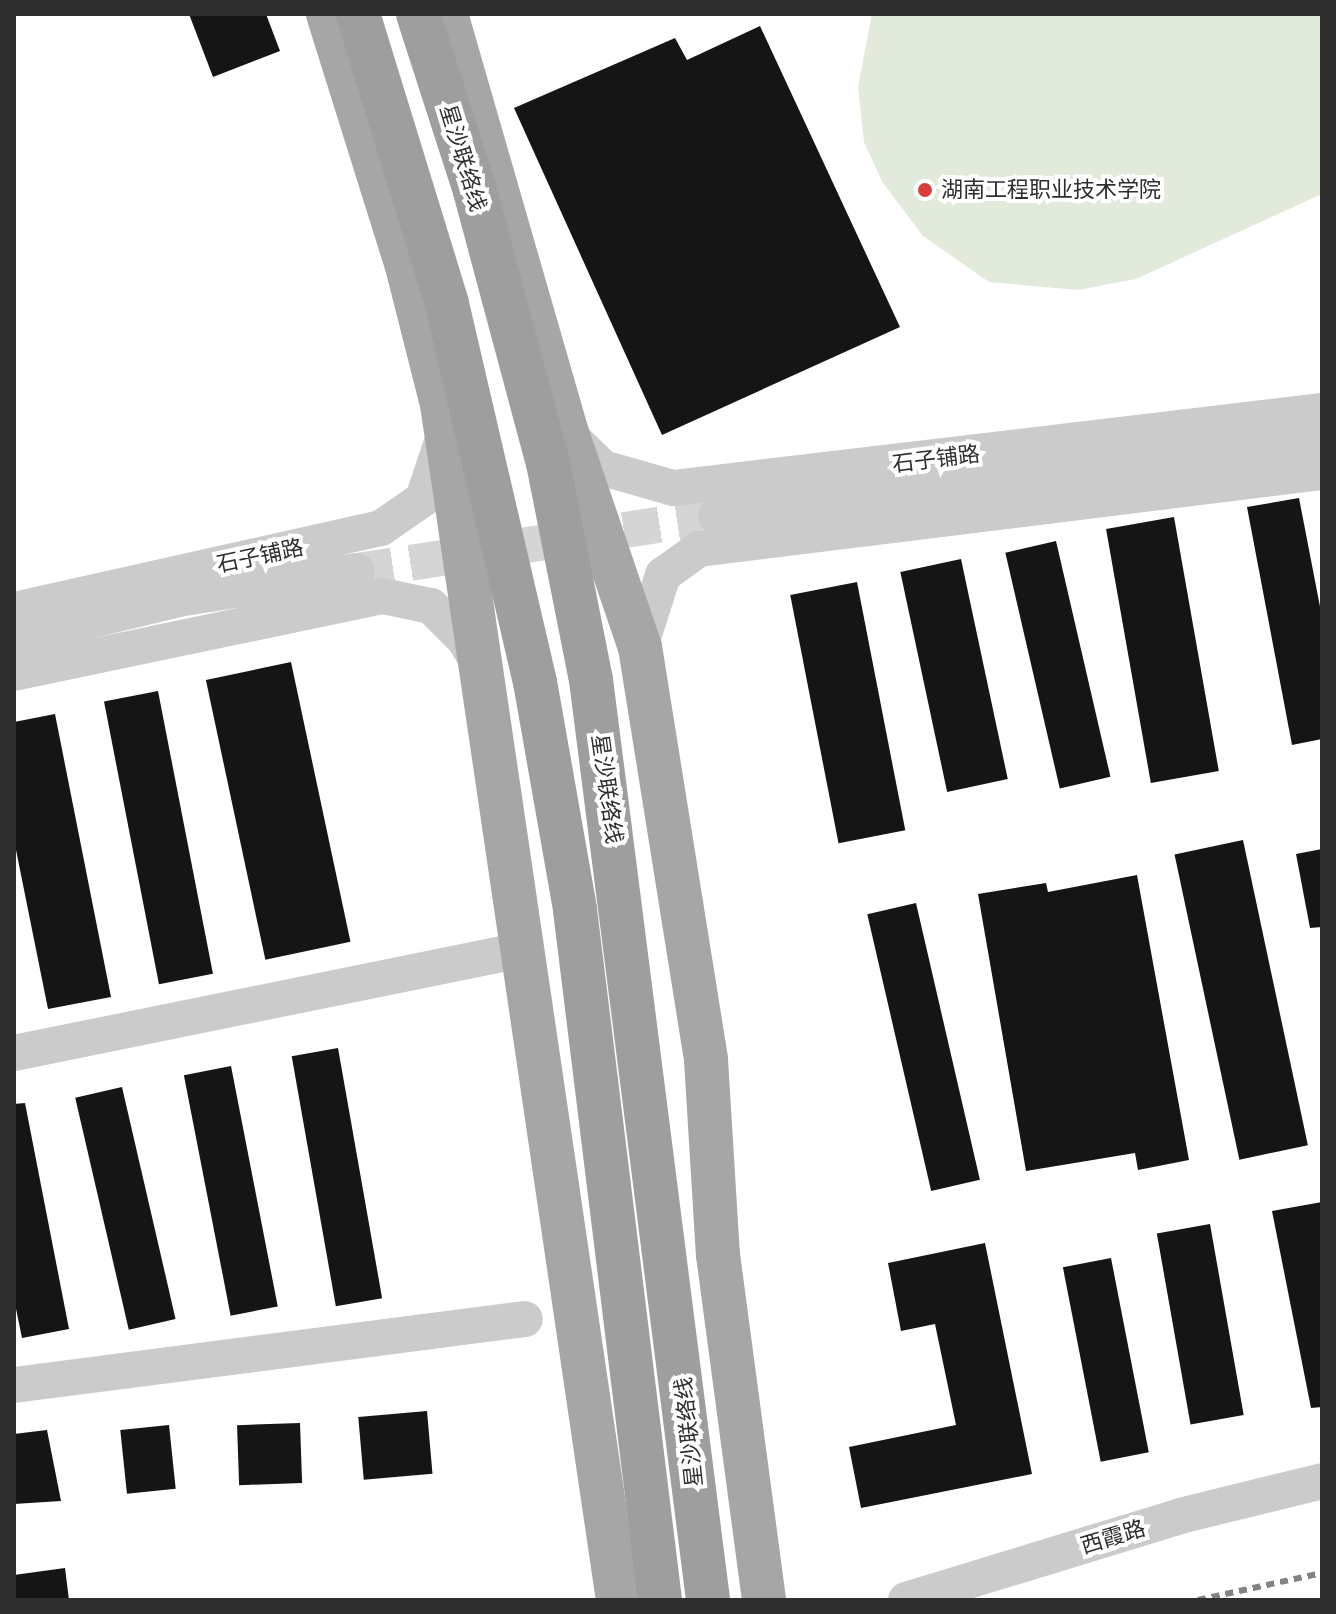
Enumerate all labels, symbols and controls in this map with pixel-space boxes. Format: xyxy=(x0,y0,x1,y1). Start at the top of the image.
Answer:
street label: 星沙联络线 xyxy=(434,102,492,214)
place label: 湖南工程职业技术学院 xyxy=(941,177,1161,203)
marker: 湖南工程职业技术学院 xyxy=(916,181,934,199)
street label: 石子铺路 xyxy=(891,441,981,477)
street label: 石子铺路 xyxy=(214,534,306,578)
street label: 星沙联络线 xyxy=(586,733,628,845)
street label: 星沙联络线 xyxy=(670,1376,708,1488)
street label: 西霞路 xyxy=(1078,1515,1148,1559)

